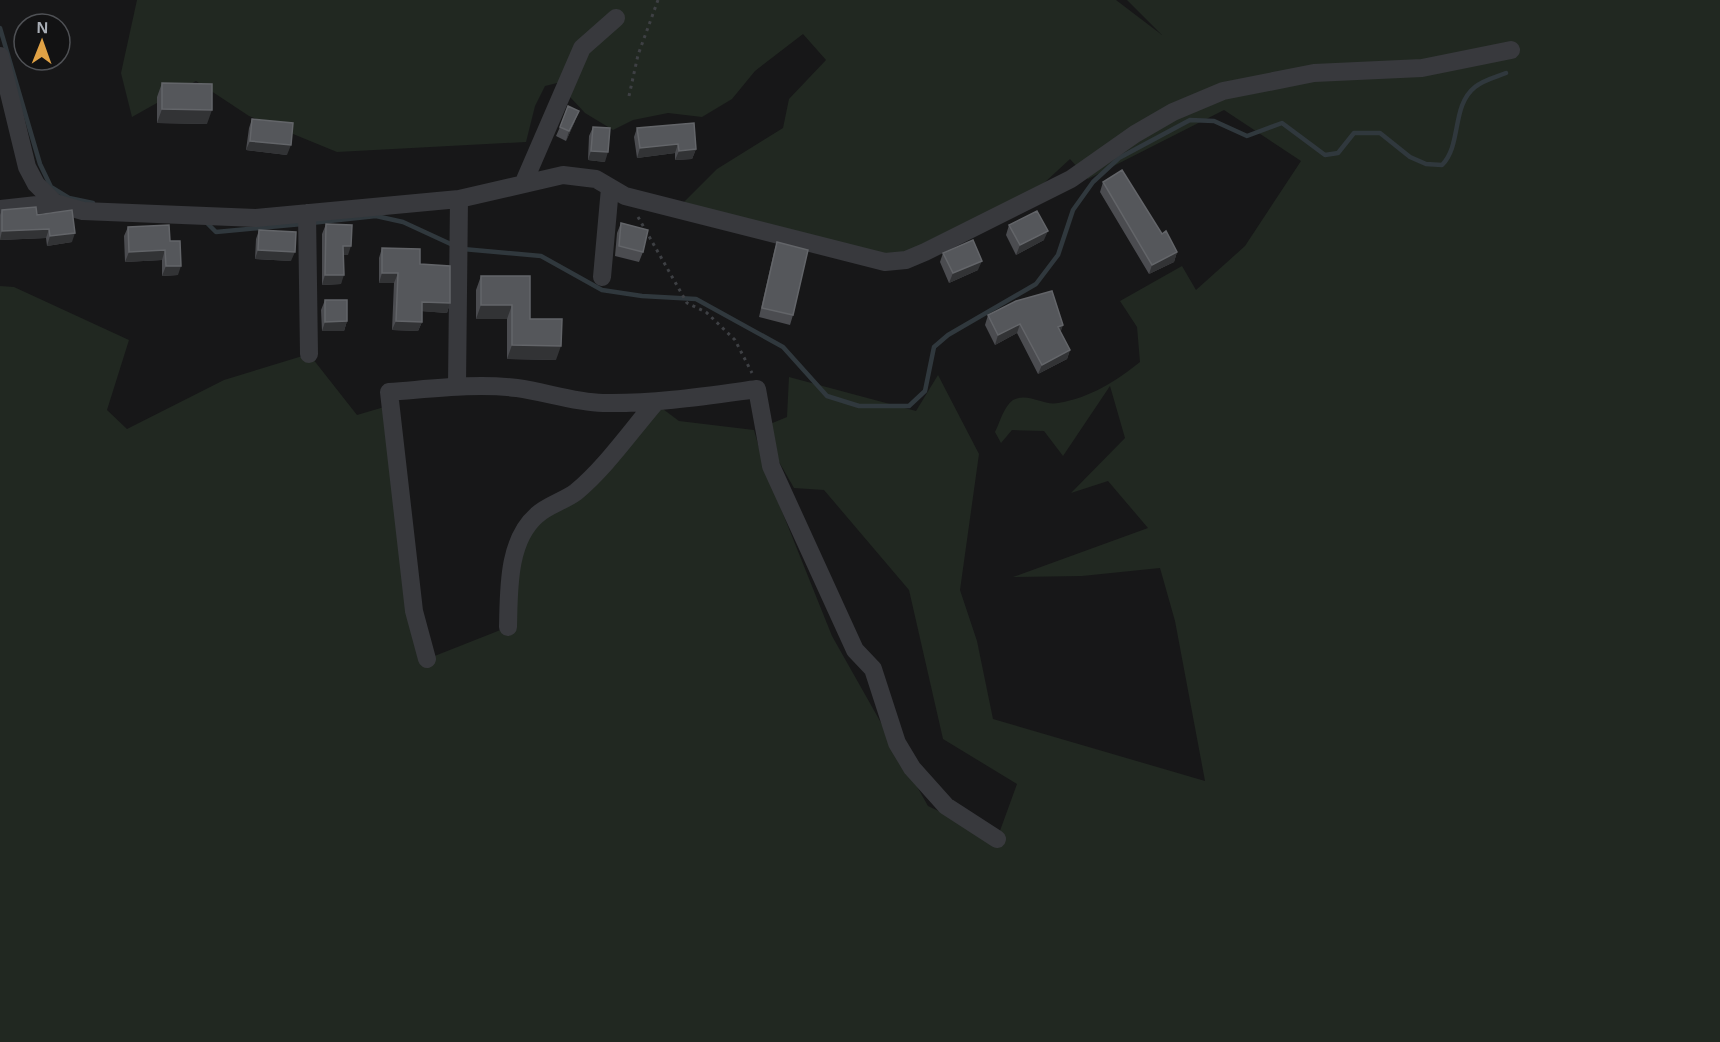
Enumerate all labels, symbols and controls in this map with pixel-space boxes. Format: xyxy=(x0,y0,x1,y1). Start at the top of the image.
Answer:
north arrow xyxy=(12,12,72,72)
text: N xyxy=(36,19,48,36)

